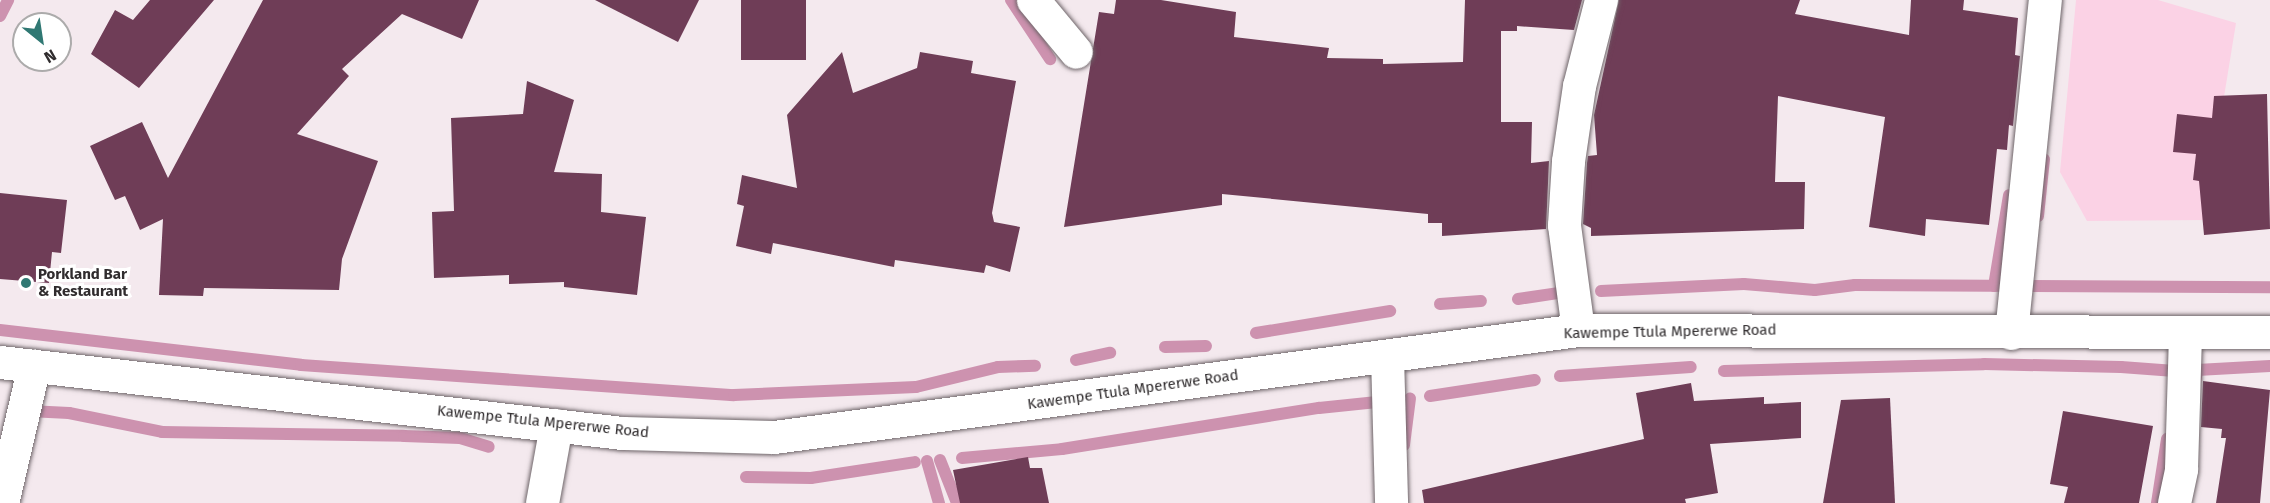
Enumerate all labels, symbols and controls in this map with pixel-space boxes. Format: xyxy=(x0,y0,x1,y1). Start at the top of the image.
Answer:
north arrow xyxy=(12,12,72,72)
text: N xyxy=(41,45,60,67)
place label: Porkland Bar & Restaurant xyxy=(38,265,128,300)
marker: Porkland Bar & Restaurant xyxy=(19,276,33,290)
street label: Kawempe Ttula Mpererwe Road xyxy=(1563,321,1777,343)
street label: Kawempe Ttula Mpererwe Road xyxy=(1026,366,1240,414)
street label: Kawempe Ttula Mpererwe Road xyxy=(436,402,650,442)

